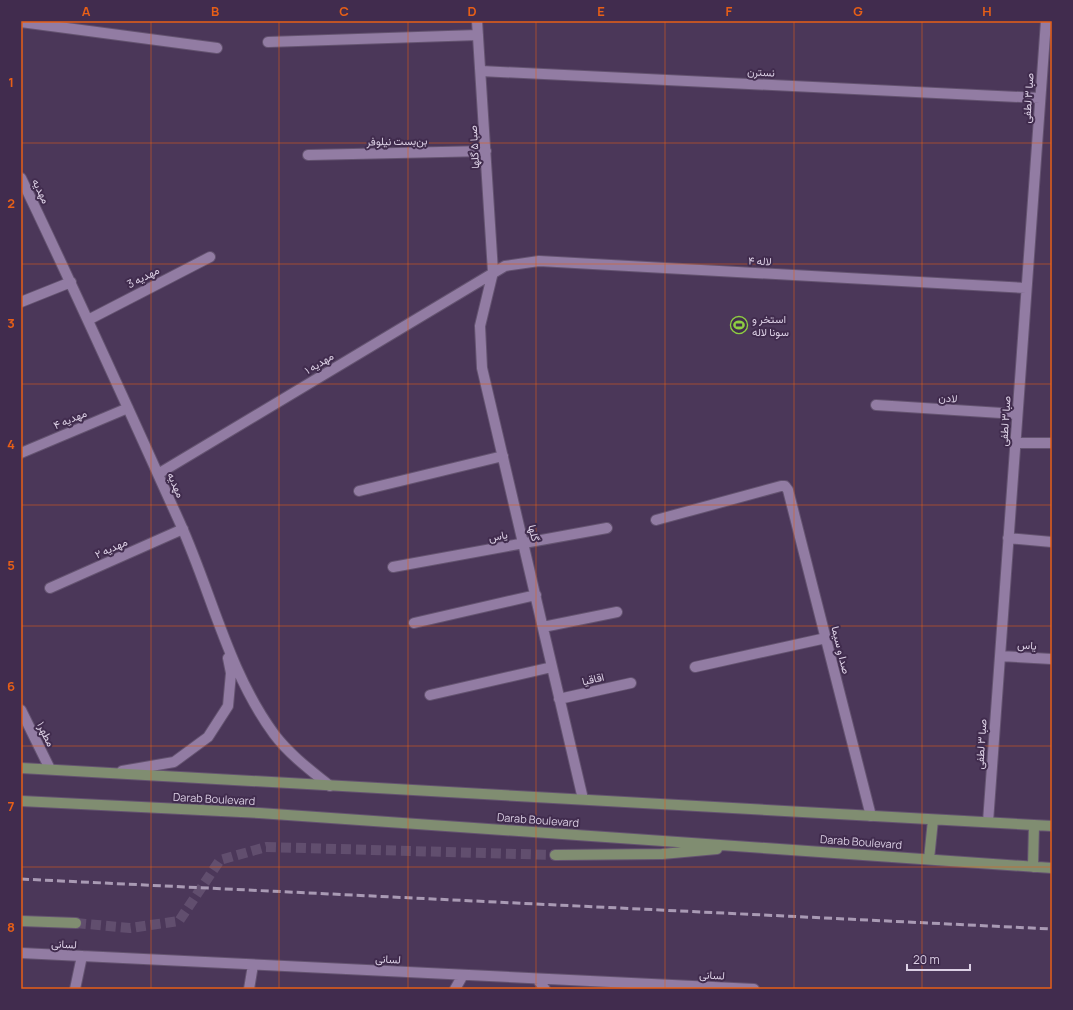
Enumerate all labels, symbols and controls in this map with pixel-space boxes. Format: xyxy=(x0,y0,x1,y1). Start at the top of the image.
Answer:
text: A xyxy=(82,2,91,20)
text: B xyxy=(211,2,219,20)
text: C xyxy=(339,2,349,20)
text: D xyxy=(467,2,477,20)
text: E xyxy=(597,2,605,20)
text: F xyxy=(726,2,733,20)
text: G xyxy=(853,2,863,20)
text: H xyxy=(982,2,992,20)
street label: نسترن xyxy=(747,63,775,80)
street label: صبا ۳ لطفی xyxy=(1018,72,1037,124)
text: 1 xyxy=(8,73,14,91)
street label: صبا ۵ گلها xyxy=(465,125,482,169)
street label: بن‌بست نیلوفر xyxy=(365,132,428,149)
street label: مهدیه xyxy=(29,176,54,206)
text: 2 xyxy=(7,194,15,212)
street label: لاله ۴ xyxy=(748,252,772,269)
street label: مهدیه 3 xyxy=(124,262,162,291)
place label: استخر و سونا لاله xyxy=(752,311,789,339)
text: 3 xyxy=(7,314,15,332)
sports icon: استخر و سونا لاله xyxy=(729,315,749,335)
street label: مهدیه ۱ xyxy=(301,348,336,377)
street label: لادن xyxy=(938,389,958,406)
street label: صبا ۳ لطفی xyxy=(995,395,1014,447)
street label: مهدیه ۴ xyxy=(51,405,89,432)
text: 4 xyxy=(7,435,15,453)
street label: مهدیه xyxy=(164,470,189,500)
street label: گلها xyxy=(525,523,544,543)
street label: یاس xyxy=(487,526,509,545)
street label: مهدیه ۲ xyxy=(92,534,130,561)
text: 5 xyxy=(7,556,15,574)
street label: صدا و سیما xyxy=(828,624,855,675)
street label: یاس xyxy=(1017,636,1037,653)
street label: اقاقیا xyxy=(580,669,605,688)
text: 6 xyxy=(7,677,15,695)
street label: صبا ۳ لطفی xyxy=(971,718,990,770)
street label: مطهر۱ xyxy=(34,719,59,749)
street label: Darab Boulevard xyxy=(173,789,256,808)
text: 7 xyxy=(8,797,15,815)
street label: Darab Boulevard xyxy=(496,809,580,830)
street label: Darab Boulevard xyxy=(819,831,903,852)
text: 8 xyxy=(7,918,15,936)
street label: لسانی xyxy=(51,935,77,952)
scale bar xyxy=(907,946,970,972)
street label: لسانی xyxy=(375,950,401,967)
text: 20 m xyxy=(913,951,940,968)
street label: لسانی xyxy=(699,966,725,983)

